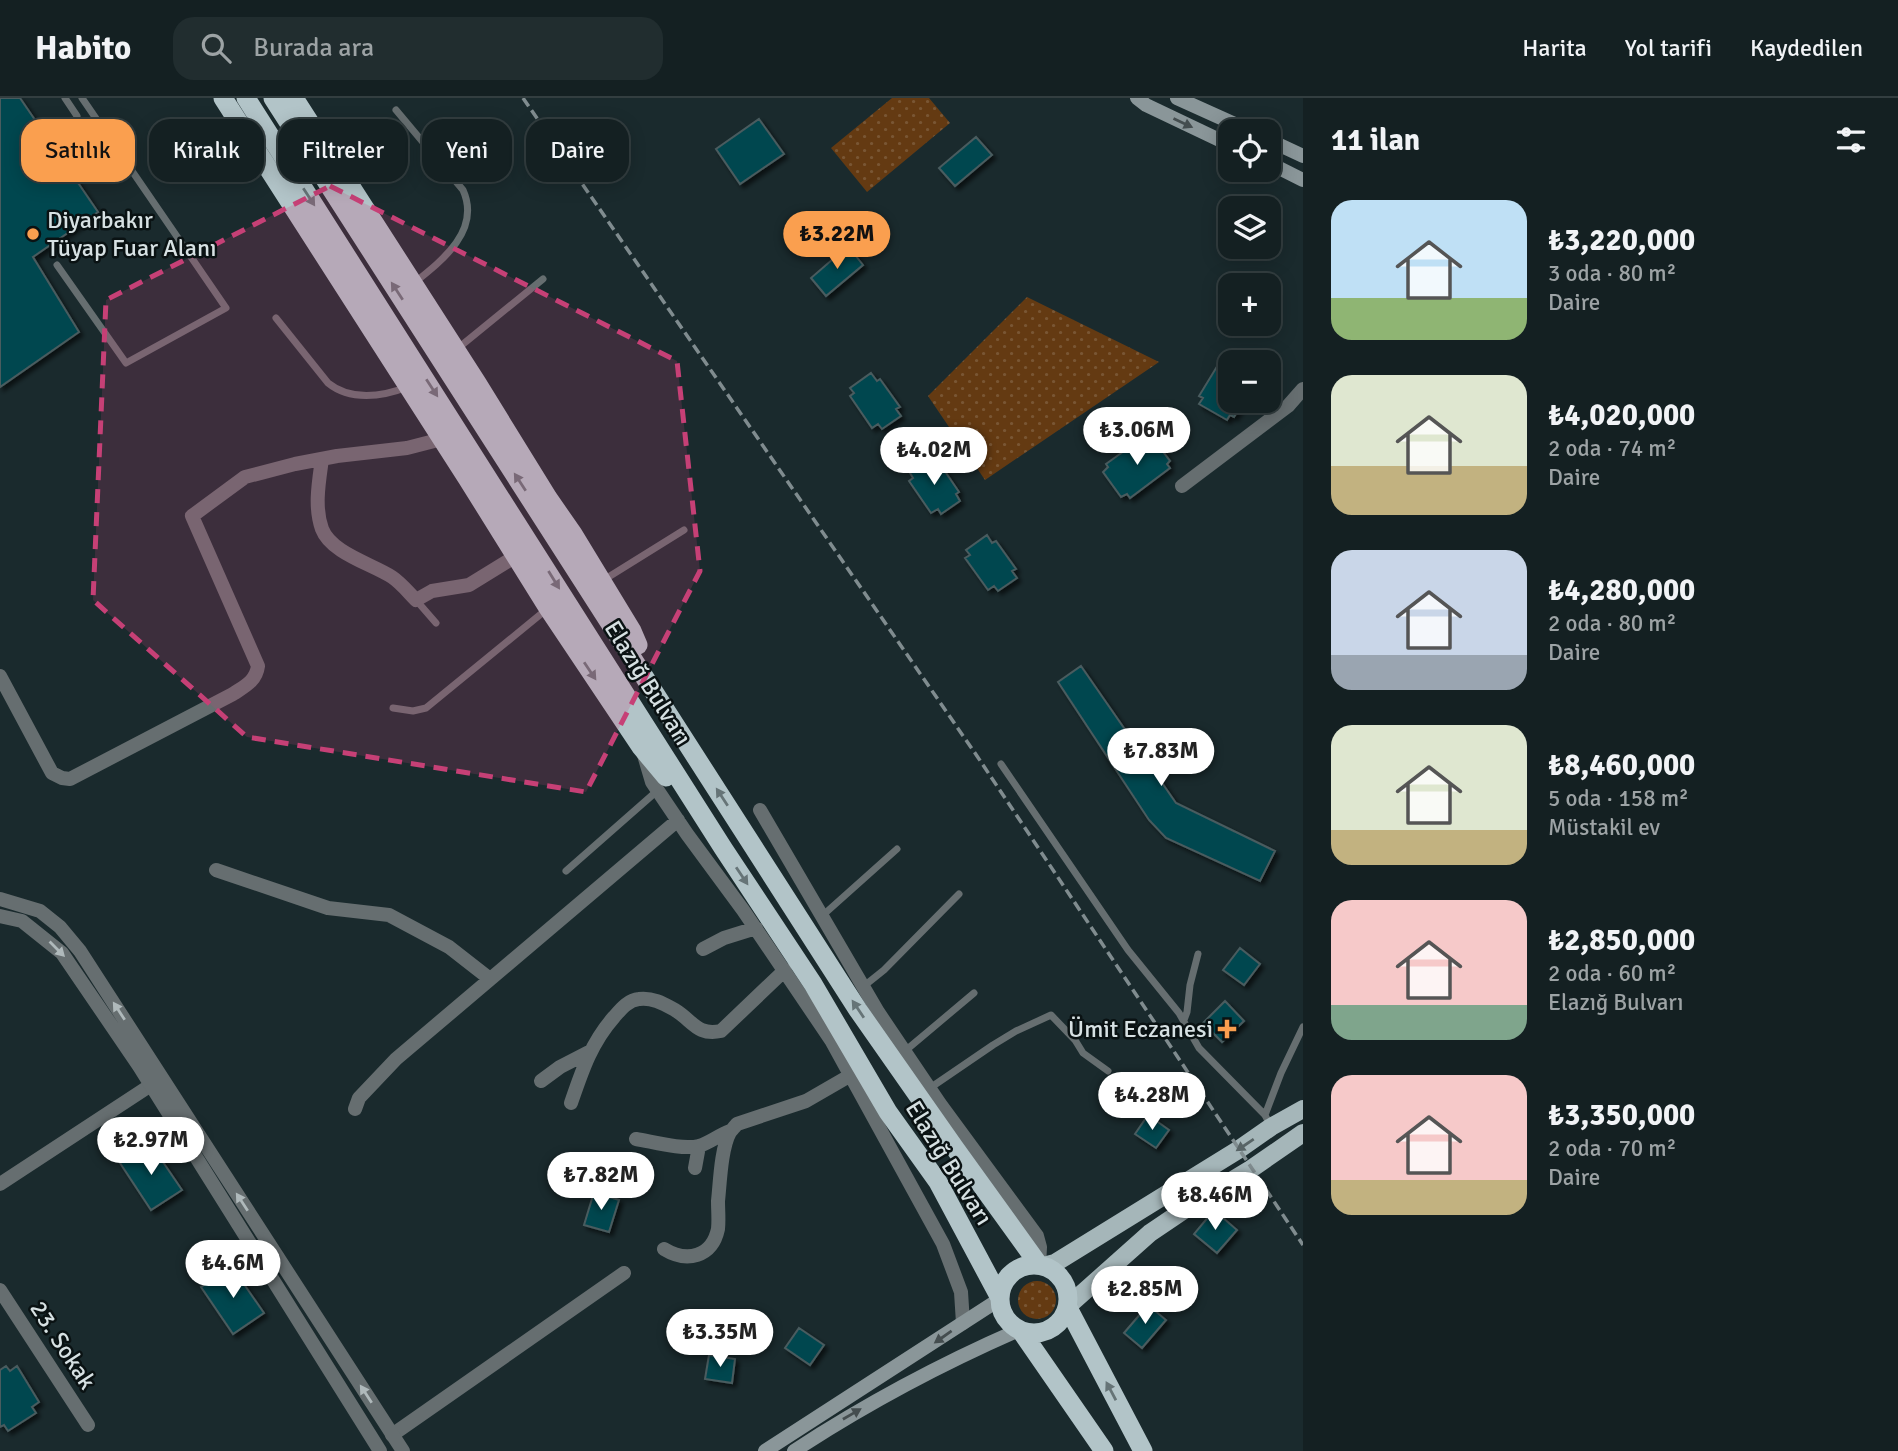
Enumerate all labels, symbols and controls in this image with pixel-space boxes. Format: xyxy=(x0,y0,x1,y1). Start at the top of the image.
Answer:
search box xyxy=(173,17,663,80)
text: Habito xyxy=(35,28,131,69)
icon: search xyxy=(197,29,235,67)
text: Burada ara xyxy=(253,32,374,64)
text: Harita xyxy=(1522,33,1587,63)
text: Yol tarifi xyxy=(1625,33,1712,63)
text: Kaydedilen xyxy=(1750,33,1863,63)
one-way arrow xyxy=(1173,117,1193,128)
chip: Satılık xyxy=(21,119,135,182)
chip: Kiralık xyxy=(149,119,264,182)
chip: Filtreler xyxy=(278,119,408,182)
chip: Yeni xyxy=(422,119,512,182)
chip: Daire xyxy=(526,119,629,182)
map controls xyxy=(1218,119,1281,413)
button: locate xyxy=(1218,119,1281,182)
icon: filters xyxy=(1832,121,1870,159)
text: 11 ilan xyxy=(1331,122,1420,159)
one-way arrow xyxy=(302,187,315,206)
button: layers xyxy=(1218,196,1281,259)
place label: Diyarbakır Tüyap Fuar Alanı xyxy=(47,205,217,263)
pin: ₺3.22M xyxy=(780,212,894,271)
text: ₺3.22M xyxy=(799,219,875,248)
text: ₺3,220,000 xyxy=(1548,222,1695,259)
marker: Diyarbakır Tüyap Fuar Alanı xyxy=(25,226,41,242)
icon: home xyxy=(1387,228,1471,312)
text: 3 oda · 80 m² xyxy=(1548,259,1676,288)
button: + xyxy=(1218,273,1281,336)
one-way arrow xyxy=(390,281,403,300)
text: Daire xyxy=(1548,288,1600,317)
button: − xyxy=(1218,350,1281,413)
one-way arrow xyxy=(425,379,438,398)
text: ₺4,020,000 xyxy=(1548,397,1695,434)
icon: home xyxy=(1387,403,1471,487)
pin: ₺3.06M xyxy=(1080,408,1194,467)
text: ₺3.06M xyxy=(1099,415,1175,444)
pin: ₺4.02M xyxy=(877,428,991,487)
text: 2 oda · 74 m² xyxy=(1548,434,1676,463)
text: ₺4.02M xyxy=(896,435,972,464)
text: Daire xyxy=(1548,463,1600,492)
one-way arrow xyxy=(513,473,527,491)
one-way arrow xyxy=(547,571,560,590)
text: ₺4,280,000 xyxy=(1548,572,1695,609)
icon: home xyxy=(1387,578,1471,662)
text: 2 oda · 80 m² xyxy=(1548,609,1676,638)
street label: Elazığ Bulvarı xyxy=(598,615,698,751)
text: Daire xyxy=(1548,638,1600,667)
one-way arrow xyxy=(583,662,597,680)
pin: ₺7.83M xyxy=(1104,728,1218,788)
text: ₺7.83M xyxy=(1123,736,1199,765)
text: ₺8,460,000 xyxy=(1548,747,1695,784)
icon: home xyxy=(1387,753,1471,837)
text: 5 oda · 158 m² xyxy=(1548,784,1689,813)
one-way arrow xyxy=(716,787,729,807)
text: Müstakil ev xyxy=(1548,813,1660,842)
one-way arrow xyxy=(735,866,748,885)
text: ₺2,850,000 xyxy=(1548,922,1695,959)
icon: home xyxy=(1387,928,1471,1012)
one-way arrow xyxy=(49,941,66,958)
text: 2 oda · 60 m² xyxy=(1548,959,1676,988)
text: Elazığ Bulvarı xyxy=(1548,988,1683,1017)
one-way arrow xyxy=(852,1000,865,1019)
one-way arrow xyxy=(113,1002,126,1021)
place label: Ümit Eczanesi xyxy=(1068,1014,1213,1044)
marker: Ümit Eczanesi xyxy=(1219,1021,1235,1037)
pin: ₺4.28M xyxy=(1095,1072,1209,1132)
text: ₺4.28M xyxy=(1114,1080,1190,1109)
street label: Elazığ Bulvarı xyxy=(899,1095,999,1231)
text: ₺3,350,000 xyxy=(1548,1097,1695,1134)
icon: home xyxy=(1387,1103,1471,1187)
pin: ₺2.97M xyxy=(94,1118,208,1177)
text: ₺2.97M xyxy=(113,1125,189,1154)
text: 2 oda · 70 m² xyxy=(1548,1134,1676,1163)
one-way arrow xyxy=(1236,1138,1254,1152)
pin: ₺7.82M xyxy=(544,1152,658,1212)
text: ₺7.82M xyxy=(563,1160,639,1189)
text: Daire xyxy=(1548,1163,1600,1192)
pin: ₺8.46M xyxy=(1158,1172,1272,1232)
text: ₺8.46M xyxy=(1177,1180,1253,1209)
one-way arrow xyxy=(236,1193,249,1212)
pin: ₺4.6M xyxy=(184,1240,282,1300)
text: ₺4.6M xyxy=(201,1248,265,1277)
pin: ₺2.85M xyxy=(1088,1266,1202,1326)
text: ₺2.85M xyxy=(1107,1274,1183,1303)
street label: 23. Sokak xyxy=(23,1295,103,1395)
pin: ₺3.35M xyxy=(663,1310,777,1369)
text: ₺3.35M xyxy=(682,1317,758,1346)
one-way arrow xyxy=(934,1330,952,1344)
one-way arrow xyxy=(1105,1381,1117,1401)
one-way arrow xyxy=(359,1384,372,1403)
one-way arrow xyxy=(842,1408,861,1420)

